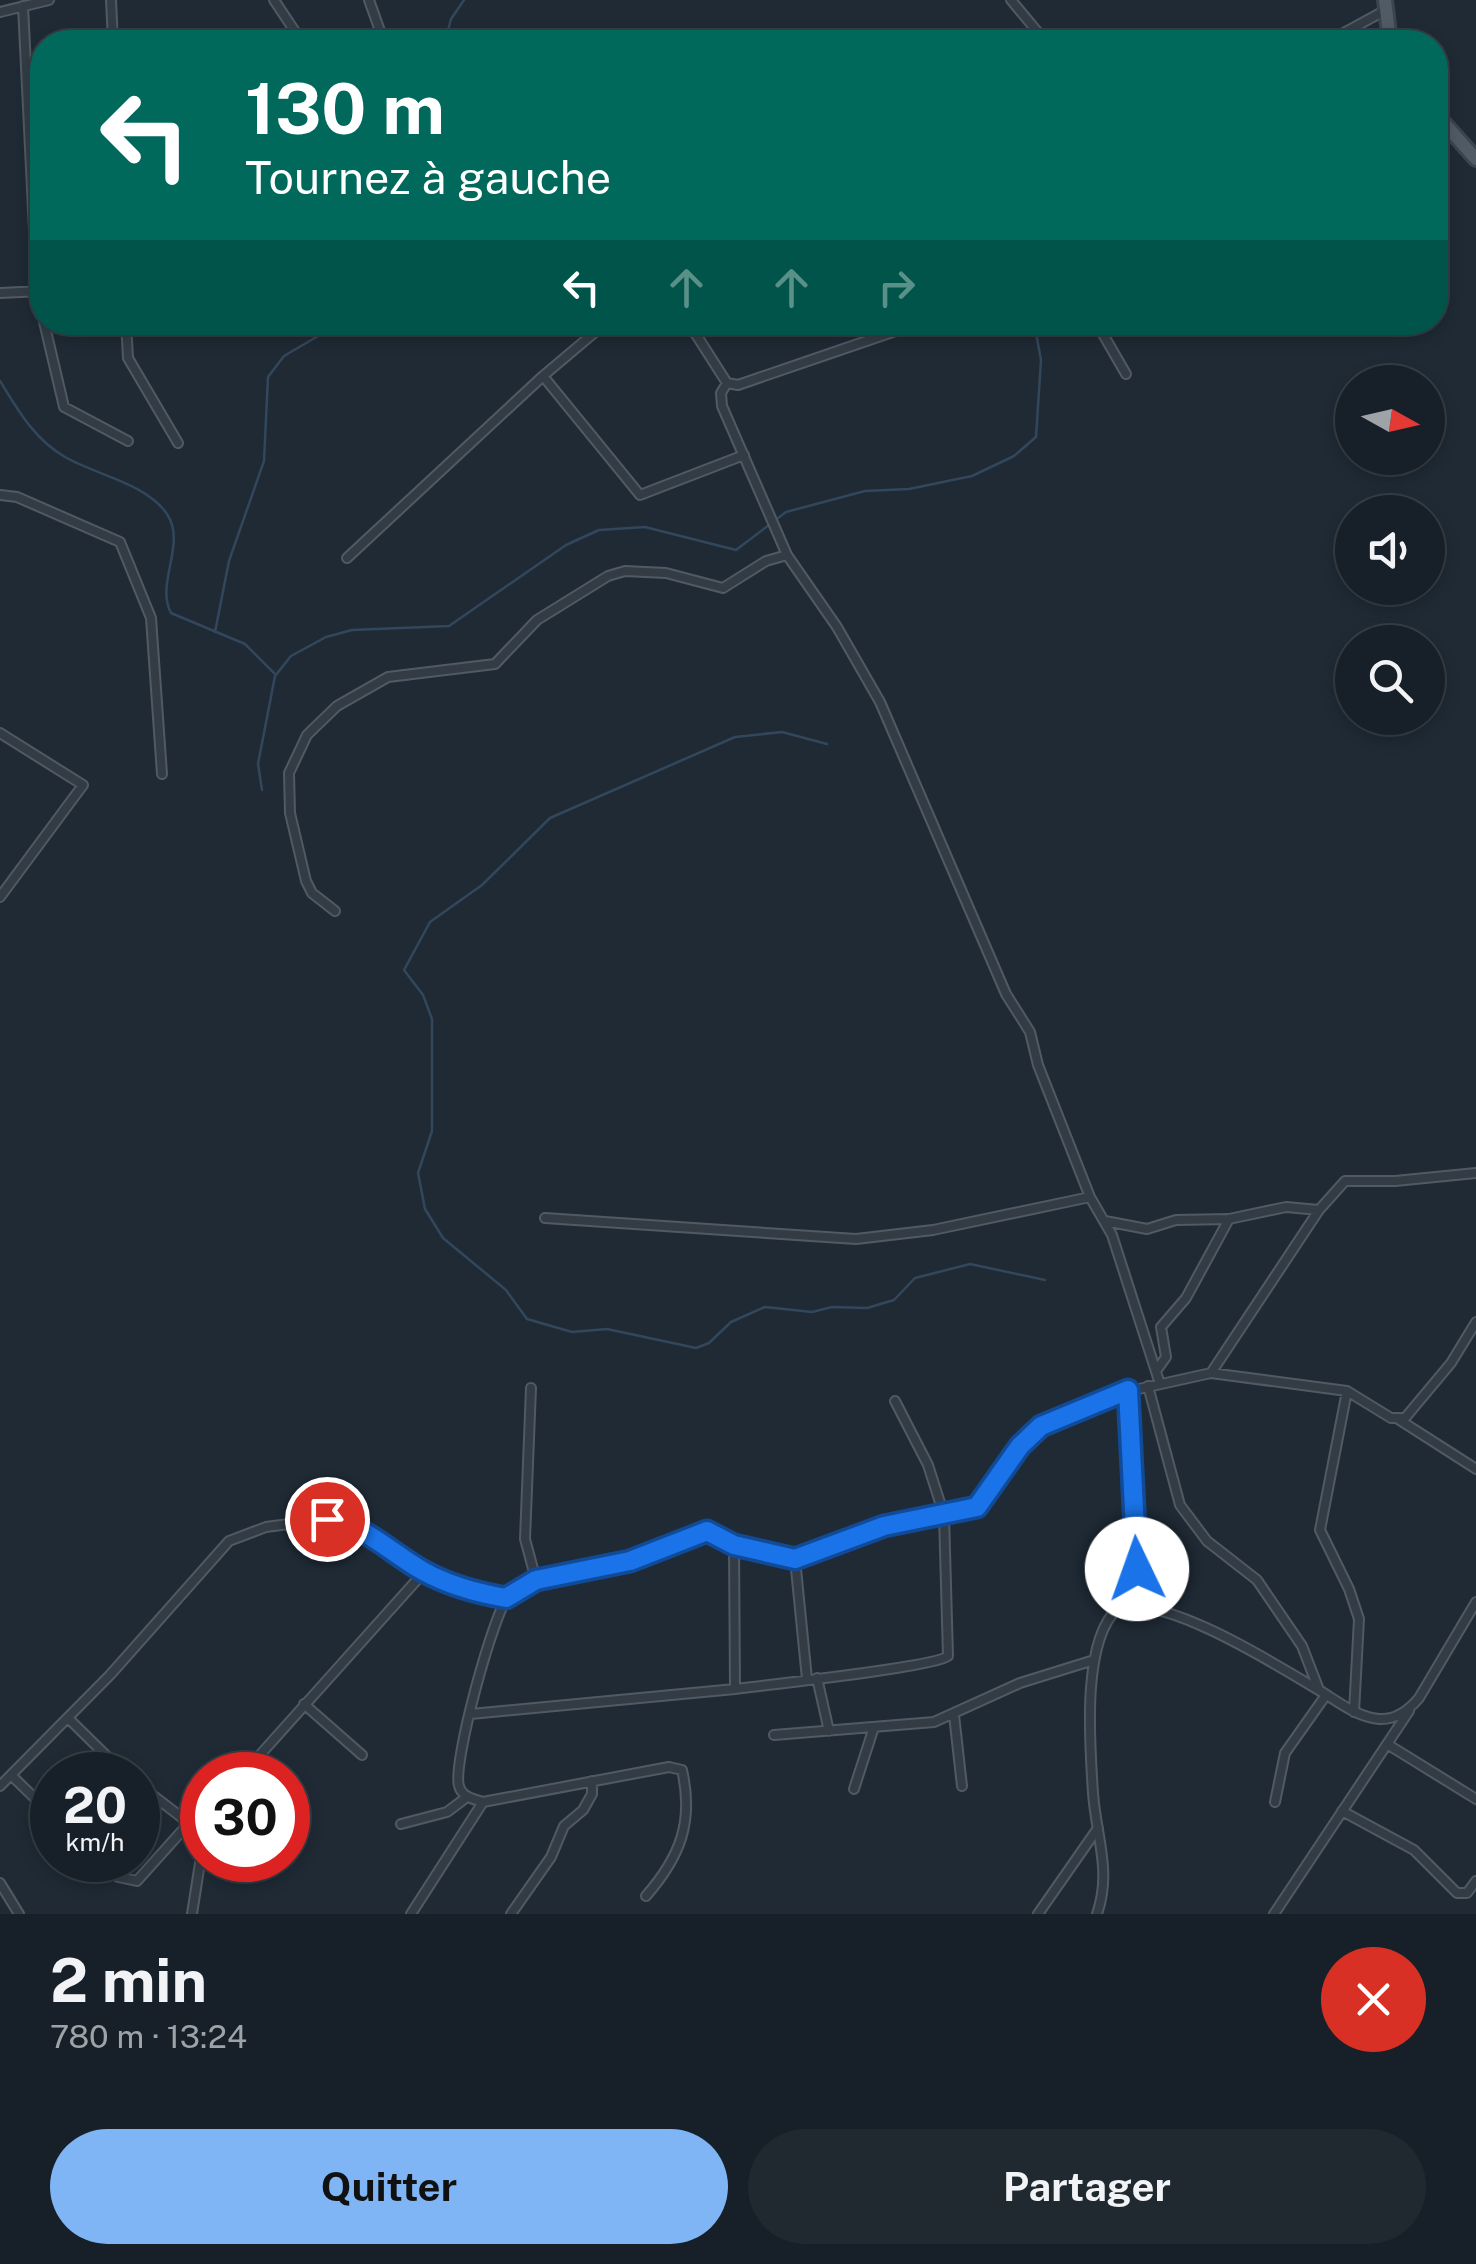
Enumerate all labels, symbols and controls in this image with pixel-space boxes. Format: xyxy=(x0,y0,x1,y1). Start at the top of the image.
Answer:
text: 130 m xyxy=(245,67,445,150)
icon: left xyxy=(80,70,210,200)
text: Tournez à gauche xyxy=(245,151,611,204)
icon: left xyxy=(554,260,609,315)
icon: ahead xyxy=(659,260,714,315)
icon: ahead xyxy=(764,260,819,315)
icon: right xyxy=(869,260,924,315)
north arrow xyxy=(1335,365,1445,475)
map controls xyxy=(1335,365,1445,735)
button: sound xyxy=(1335,495,1445,605)
button: search xyxy=(1335,625,1445,735)
pin xyxy=(285,1477,370,1562)
icon: arrive xyxy=(300,1492,355,1547)
position arrow xyxy=(1085,1517,1189,1621)
speed limit sign: 30 xyxy=(180,1752,310,1882)
text: 20 xyxy=(63,1775,127,1834)
text: km/h xyxy=(66,1827,124,1857)
text: 2 min xyxy=(50,1945,207,2016)
button: close xyxy=(1321,1947,1426,2052)
text: 780 m · 13:24 xyxy=(50,2018,247,2055)
button: Quitter xyxy=(50,2129,728,2244)
button: Partager xyxy=(748,2129,1426,2244)

